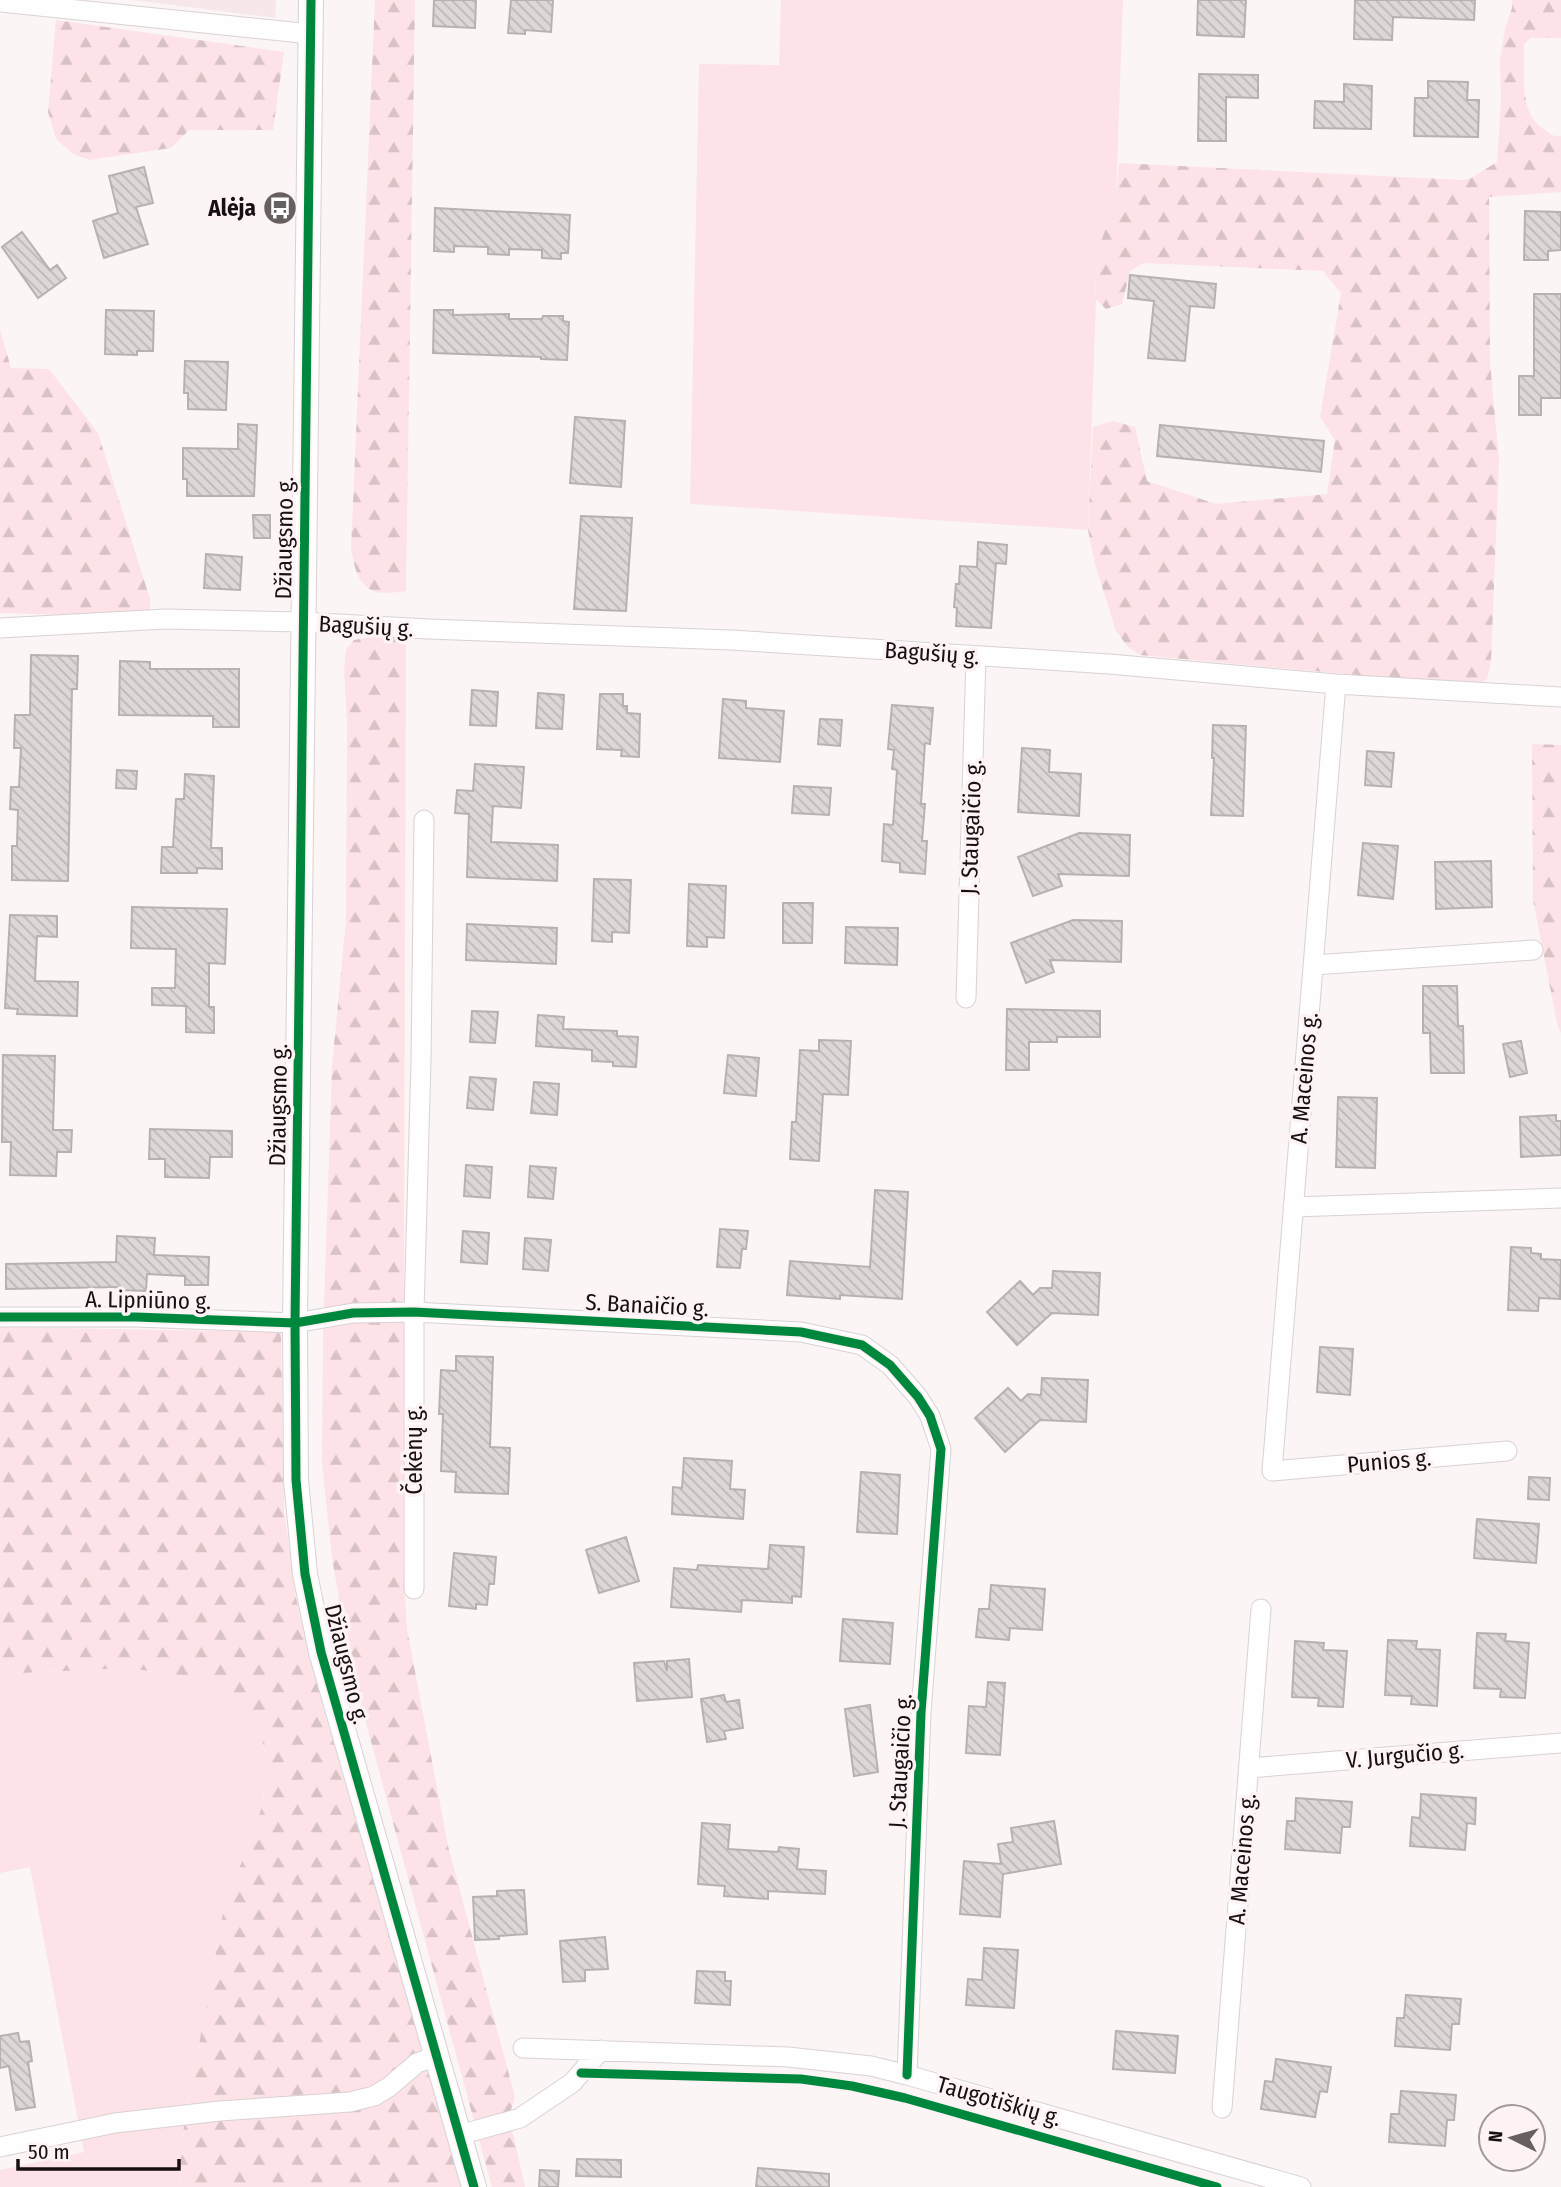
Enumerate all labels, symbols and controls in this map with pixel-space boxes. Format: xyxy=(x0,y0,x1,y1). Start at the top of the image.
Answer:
bus stop icon: Alėja xyxy=(261,189,299,227)
place label: Alėja xyxy=(207,194,256,222)
street label: Džiaugsmo g. xyxy=(269,476,299,600)
street label: Bagušių g. xyxy=(318,610,414,642)
street label: Bagušių g. xyxy=(884,636,980,670)
street label: J. Staugaičio g. xyxy=(955,759,987,895)
street label: A. Maceinos g. xyxy=(1284,1011,1324,1145)
street label: Džiaugsmo g. xyxy=(263,1043,293,1167)
street label: A. Lipniūno g. xyxy=(85,1285,211,1315)
street label: S. Banaičio g. xyxy=(585,1288,709,1322)
street label: Čekėnų g. xyxy=(399,1405,428,1495)
street label: Punios g. xyxy=(1346,1443,1432,1479)
street label: Džiaugsmo g. xyxy=(319,1601,375,1727)
street label: J. Staugaičio g. xyxy=(882,1693,918,1829)
street label: V. Jurgučio g. xyxy=(1345,1736,1465,1774)
street label: A. Maceinos g. xyxy=(1222,1792,1262,1926)
street label: Taugotiškių g. xyxy=(934,2070,1064,2132)
north arrow xyxy=(1477,2103,1547,2173)
scale bar xyxy=(18,2128,178,2172)
text: N xyxy=(1484,2130,1508,2143)
text: 50 m xyxy=(28,2139,70,2165)

